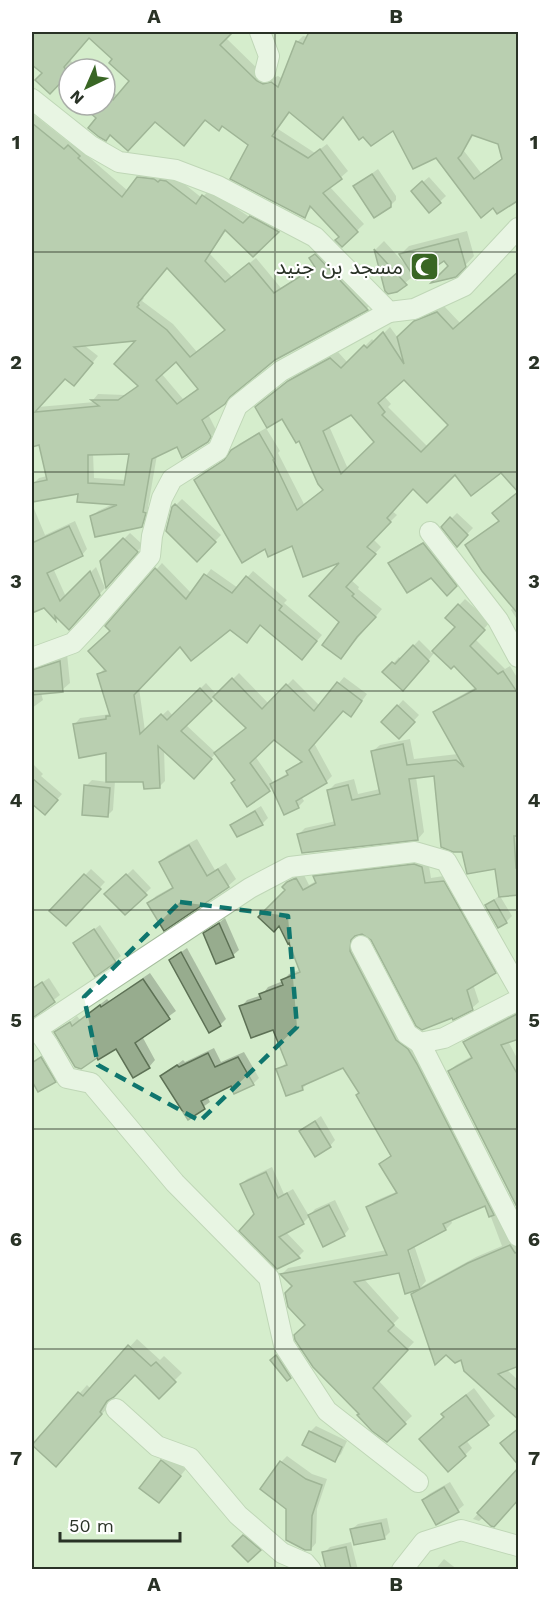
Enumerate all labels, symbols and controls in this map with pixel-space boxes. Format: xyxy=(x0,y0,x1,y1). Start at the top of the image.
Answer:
text: A xyxy=(147,4,161,28)
text: B xyxy=(389,4,403,28)
north arrow xyxy=(57,57,117,117)
text: N xyxy=(66,86,88,108)
text: 1 xyxy=(12,130,20,154)
text: 1 xyxy=(530,130,538,154)
mosque icon: مسجد بن جنيد xyxy=(408,251,440,283)
place label: مسجد بن جنيد xyxy=(276,254,403,279)
text: 2 xyxy=(10,350,22,374)
text: 2 xyxy=(528,350,540,374)
text: 3 xyxy=(10,569,22,593)
text: 3 xyxy=(528,569,540,593)
text: 4 xyxy=(10,788,23,812)
text: 4 xyxy=(528,788,541,812)
text: 5 xyxy=(10,1008,22,1032)
text: 5 xyxy=(528,1008,540,1032)
text: 6 xyxy=(10,1227,22,1251)
text: 6 xyxy=(528,1227,540,1251)
text: 7 xyxy=(10,1446,22,1470)
text: 7 xyxy=(528,1446,540,1470)
scale bar xyxy=(60,1505,180,1543)
text: 50 m xyxy=(69,1515,114,1536)
text: A xyxy=(147,1572,161,1596)
text: B xyxy=(389,1572,403,1596)

